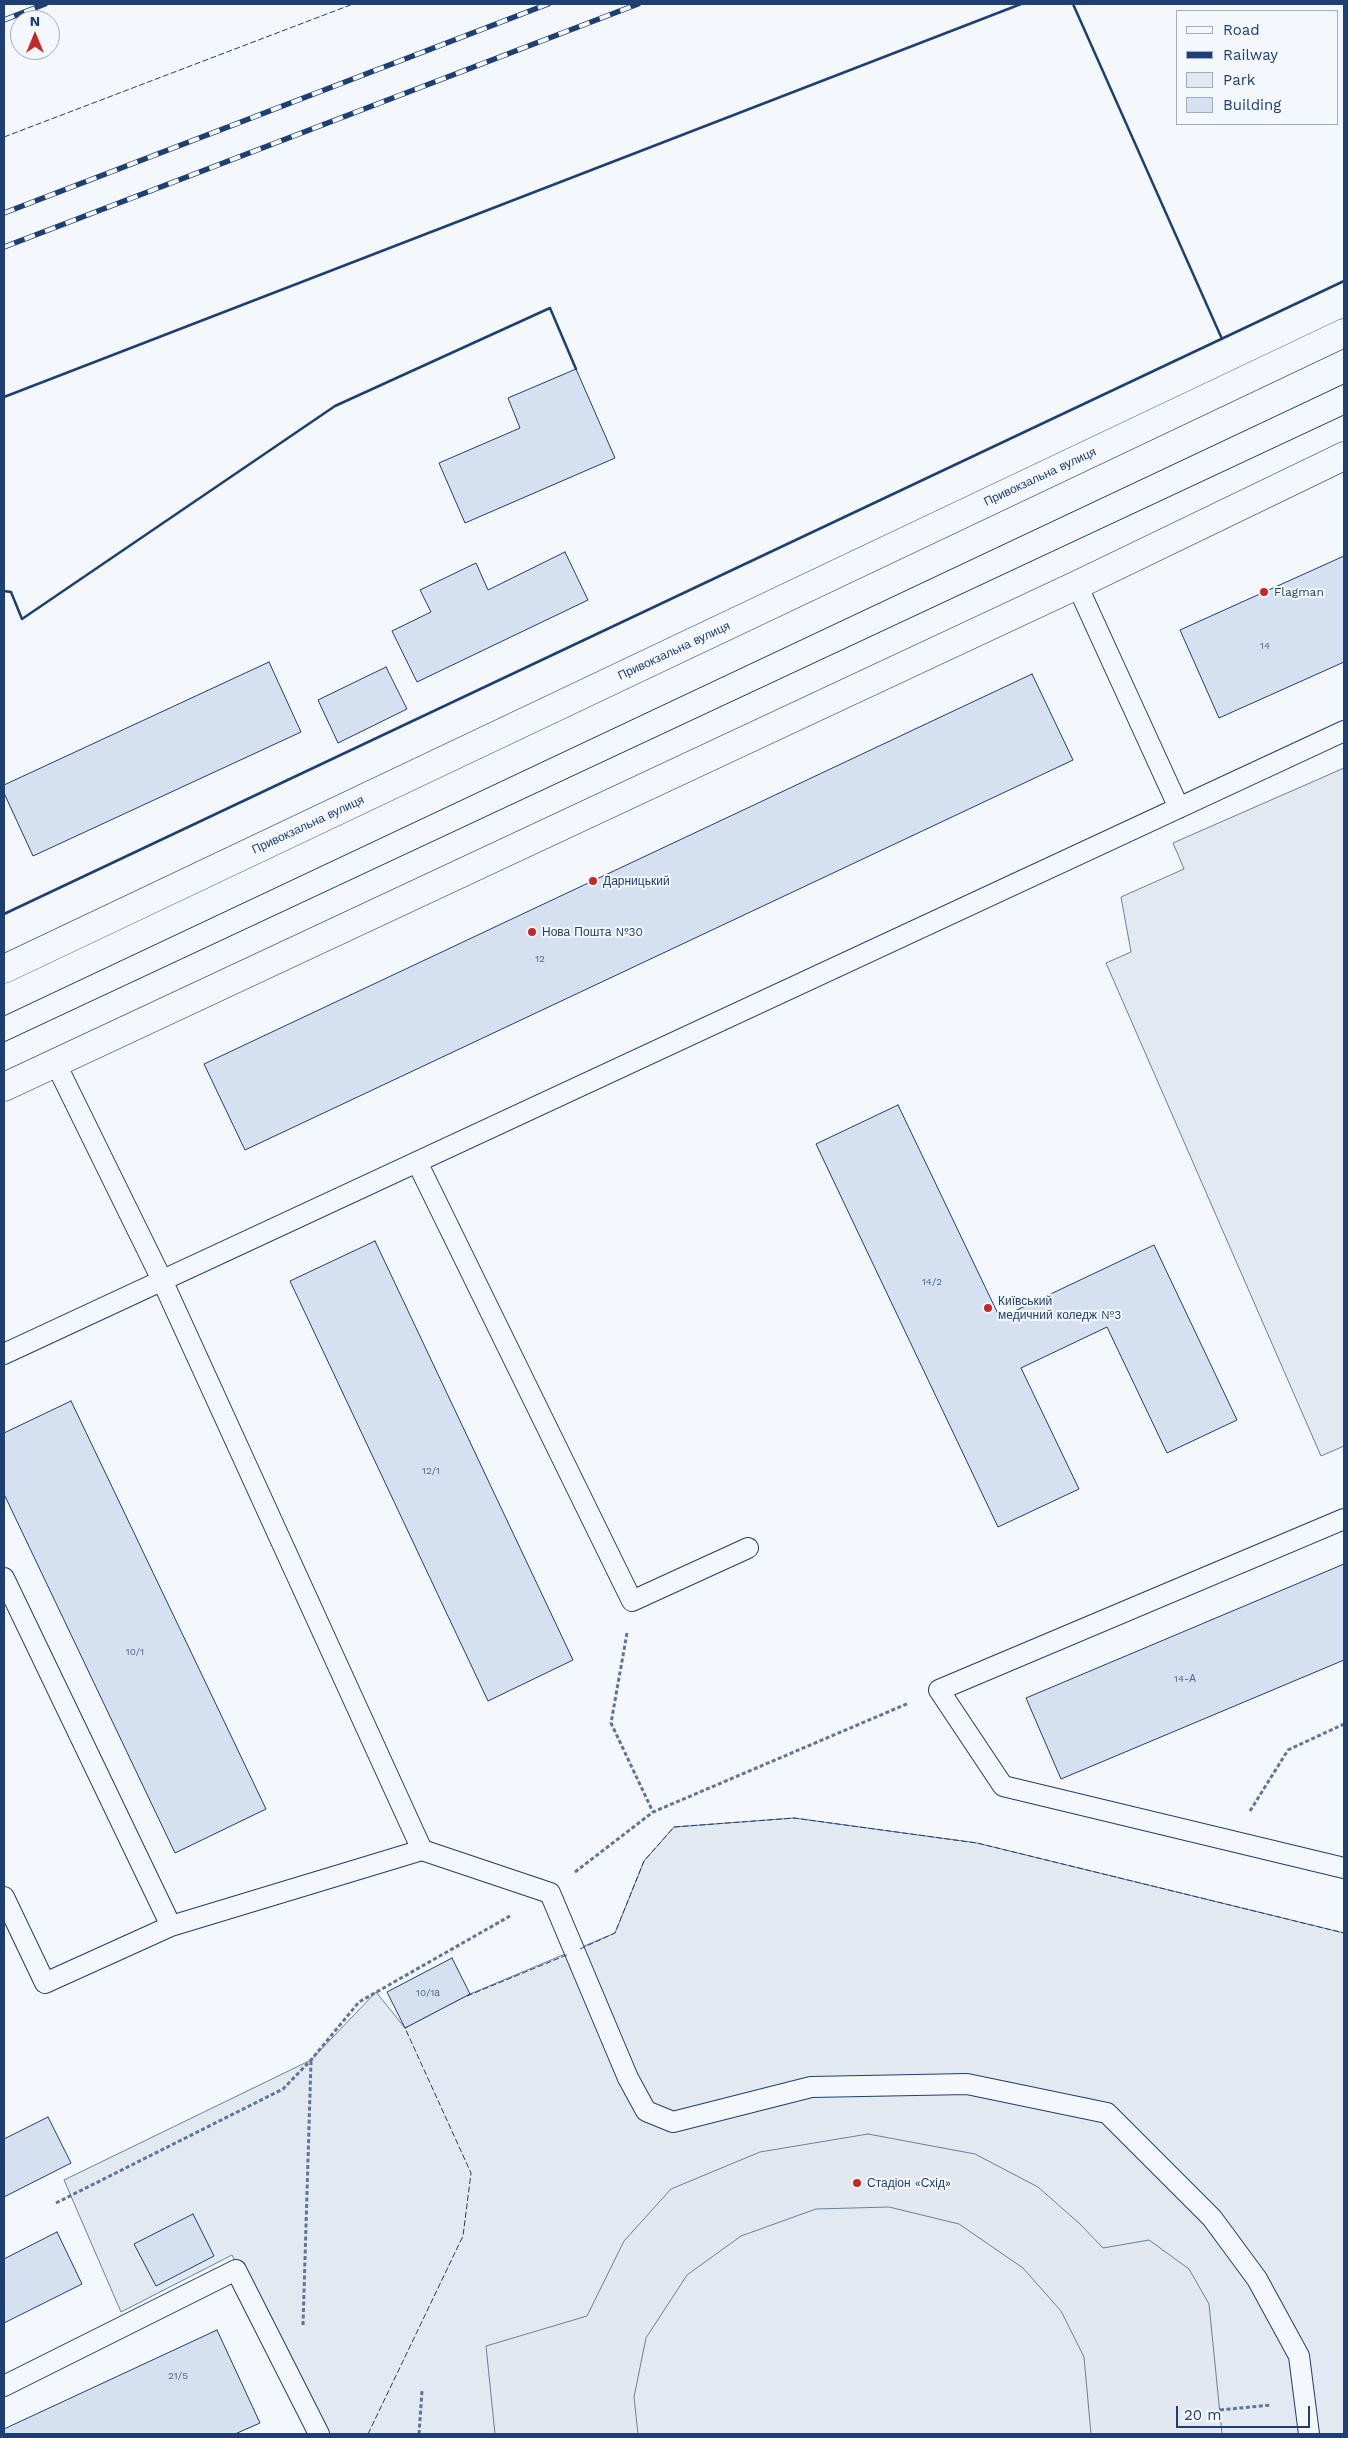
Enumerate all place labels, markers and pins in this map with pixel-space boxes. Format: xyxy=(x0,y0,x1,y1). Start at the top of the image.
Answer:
place label: Flagman xyxy=(1274,585,1324,599)
marker: Flagman xyxy=(1258,586,1270,598)
place label: Дарницький xyxy=(603,874,670,888)
marker: Дарницький xyxy=(587,875,599,887)
place label: Нова Пошта №30 xyxy=(542,925,643,939)
marker: Нова Пошта №30 xyxy=(526,926,538,938)
place label: Київський медичний коледж №3 xyxy=(998,1294,1121,1322)
marker: Київський медичний коледж №3 xyxy=(982,1302,994,1314)
place label: Стадіон «Схід» xyxy=(867,2176,951,2190)
marker: Стадіон «Схід» xyxy=(851,2177,863,2189)

